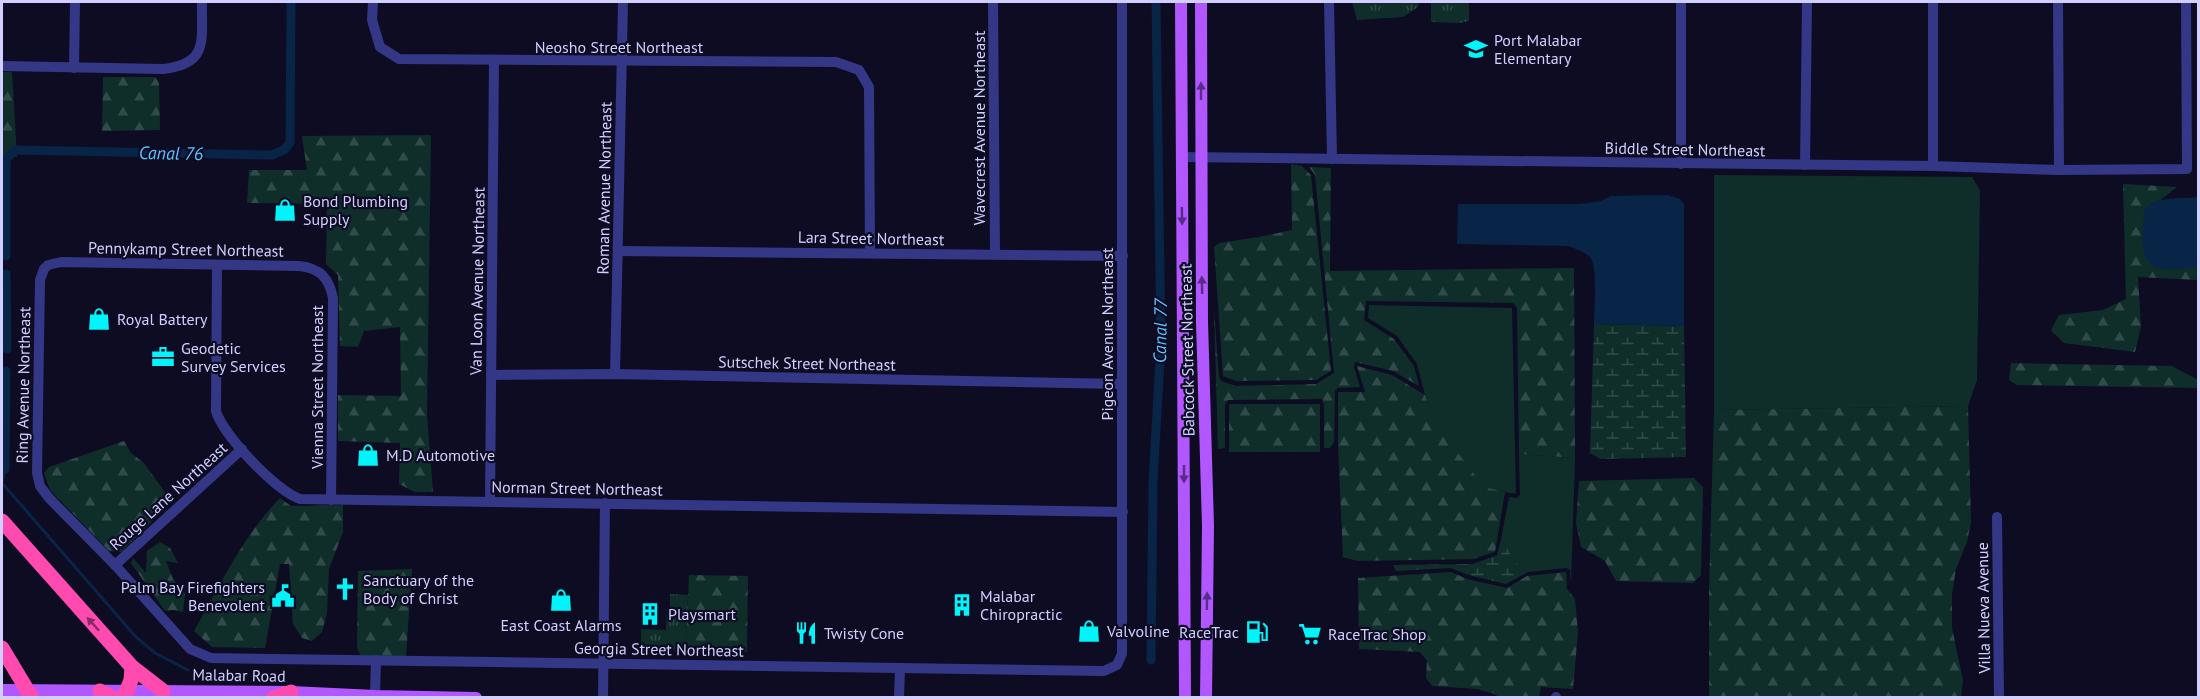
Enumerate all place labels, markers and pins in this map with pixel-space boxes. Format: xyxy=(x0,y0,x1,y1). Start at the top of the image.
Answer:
place label: Port Malabar Elementary xyxy=(1494,30,1582,68)
school or university icon: Port Malabar Elementary xyxy=(1463,36,1489,62)
place label: Bond Plumbing Supply xyxy=(303,191,408,229)
shop icon: Bond Plumbing Supply xyxy=(272,197,298,223)
shop icon: Royal Battery xyxy=(86,306,112,332)
place label: Royal Battery xyxy=(117,309,208,329)
place label: Geodetic Survey Services xyxy=(181,338,286,376)
office icon: Geodetic Survey Services xyxy=(150,344,176,370)
shop icon: M.D Automotive xyxy=(355,442,381,468)
place label: M.D Automotive xyxy=(386,445,495,465)
place label: Sanctuary of the Body of Christ xyxy=(363,570,474,608)
church icon: Sanctuary of the Body of Christ xyxy=(332,576,358,602)
place label: Palm Bay Firefighters Benevolent xyxy=(121,577,266,615)
public building icon: Palm Bay Firefighters Benevolent xyxy=(270,583,296,609)
place label: Malabar Chiropractic xyxy=(980,586,1062,624)
shop icon: East Coast Alarms xyxy=(548,587,574,613)
building icon: Malabar Chiropractic xyxy=(949,592,975,618)
building icon: Playsmart xyxy=(637,601,663,627)
place label: Playsmart xyxy=(668,604,737,624)
place label: East Coast Alarms xyxy=(500,615,622,635)
shop icon: Valvoline xyxy=(1076,618,1102,644)
fuel station icon: RaceTrac xyxy=(1244,619,1270,645)
restaurant icon: Twisty Cone xyxy=(793,620,819,646)
place label: Valvoline xyxy=(1106,621,1170,641)
supermarket icon: RaceTrac Shop xyxy=(1297,621,1323,647)
place label: RaceTrac xyxy=(1179,622,1239,642)
place label: Twisty Cone xyxy=(824,623,904,643)
place label: RaceTrac Shop xyxy=(1328,624,1426,644)

